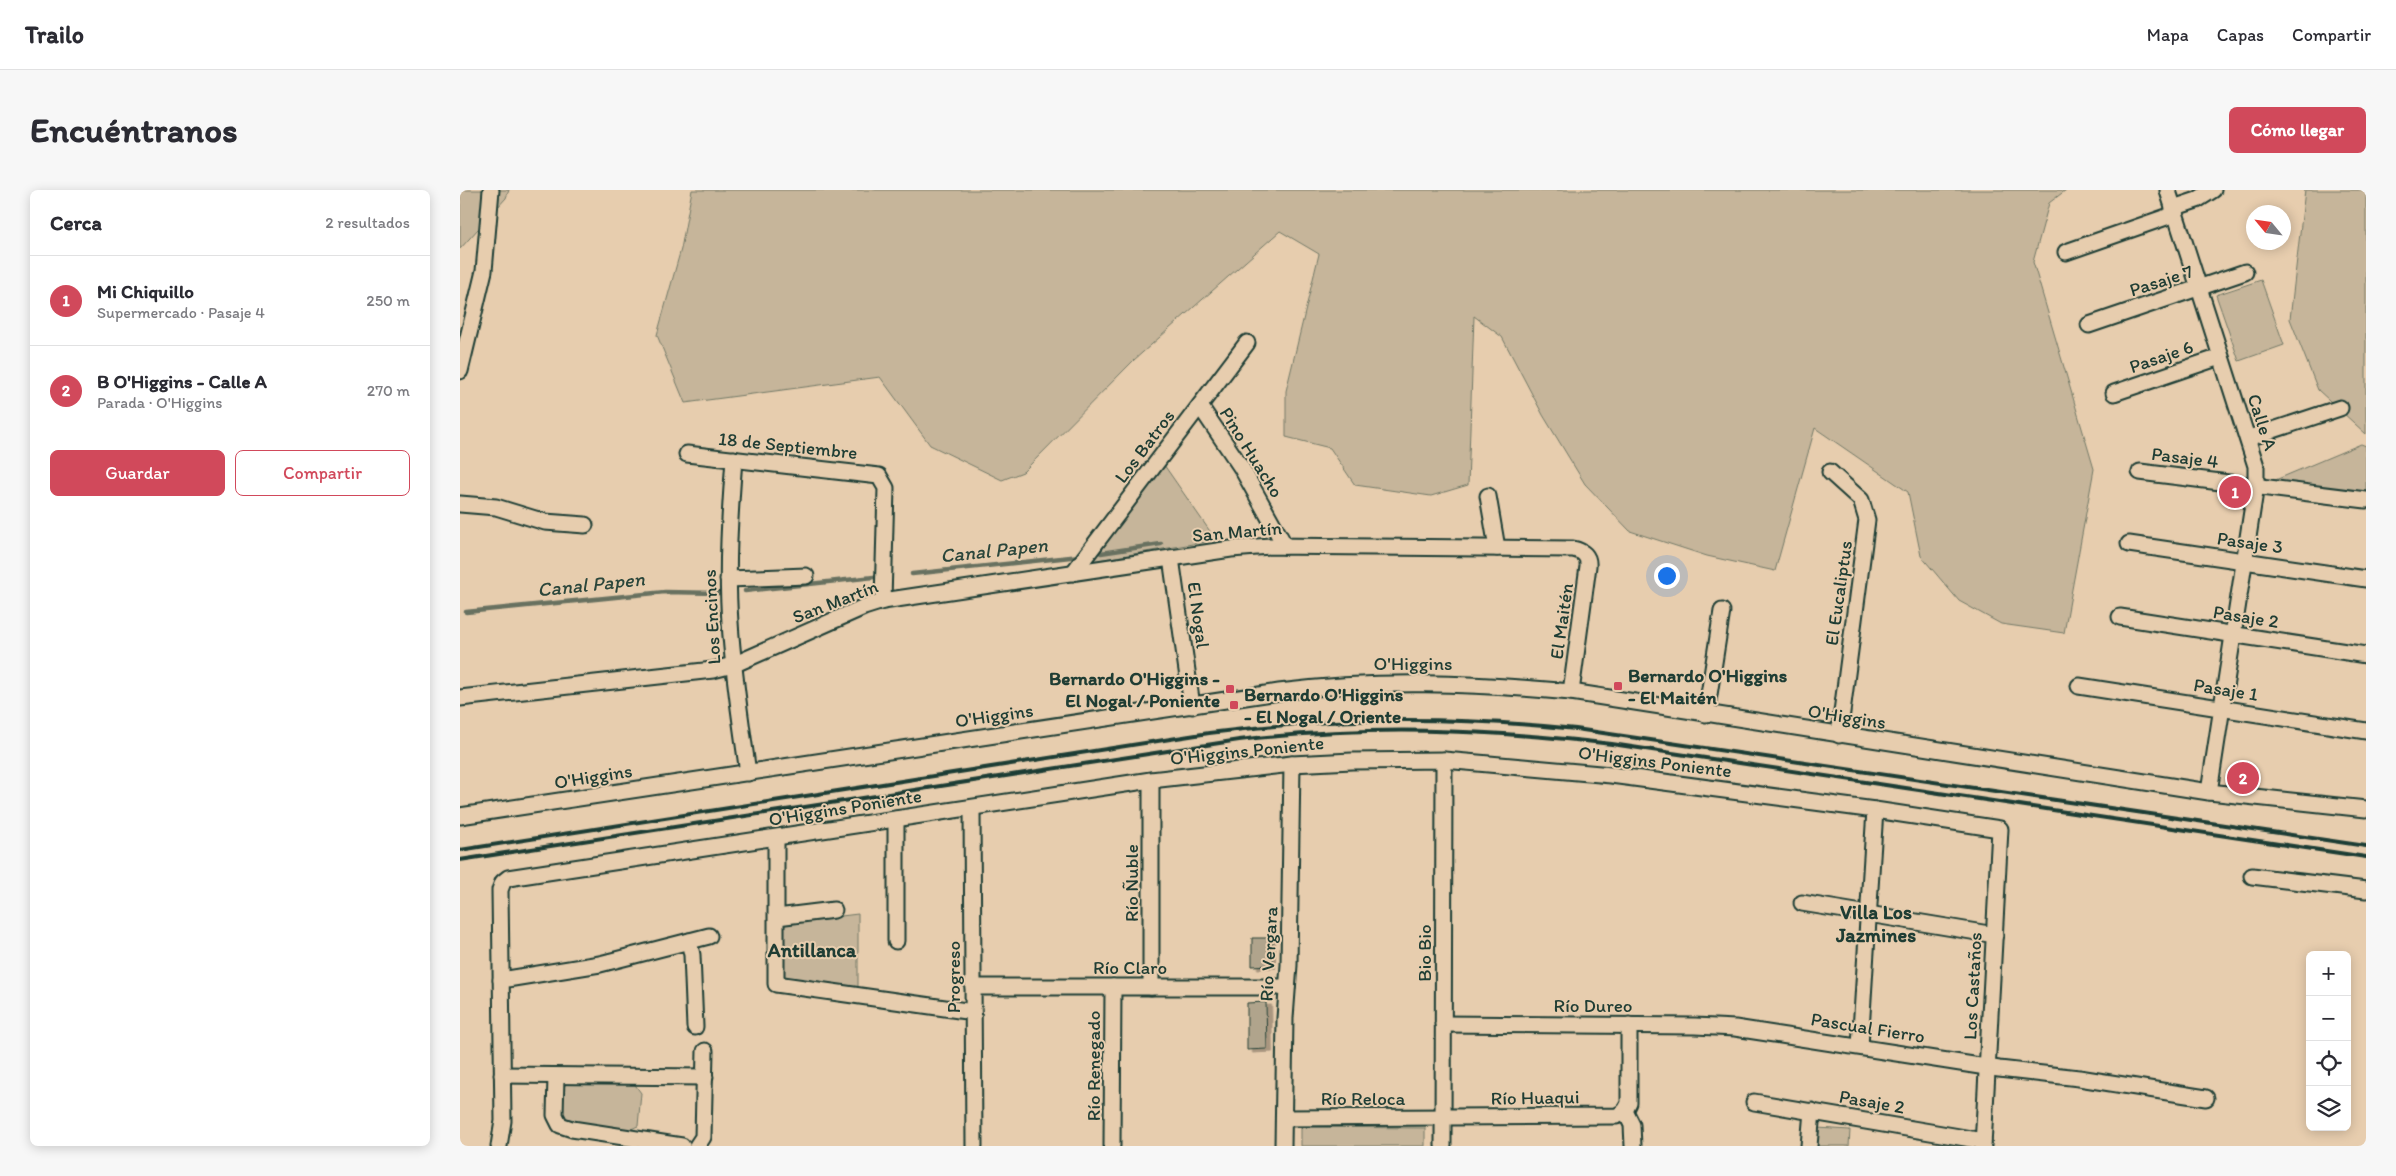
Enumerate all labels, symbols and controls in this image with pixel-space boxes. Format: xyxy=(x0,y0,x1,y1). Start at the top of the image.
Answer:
text: Trailo xyxy=(25,20,84,49)
text: Mapa xyxy=(2147,24,2189,46)
text: Capas xyxy=(2217,24,2264,46)
text: Compartir xyxy=(2292,24,2371,46)
button: Cómo llegar xyxy=(2229,107,2366,153)
text: Encuéntranos xyxy=(30,109,238,151)
north arrow xyxy=(2246,205,2291,250)
text: Cerca xyxy=(50,210,102,235)
text: 2 resultados xyxy=(325,213,410,232)
street label: Pasaje 7 xyxy=(2126,259,2196,302)
text: Mi Chiquillo xyxy=(97,280,194,303)
text: 1 xyxy=(62,291,70,310)
text: 250 m xyxy=(366,291,410,310)
text: Supermercado · Pasaje 4 xyxy=(97,303,265,322)
street label: Pasaje 6 xyxy=(2126,335,2196,378)
text: B O'Higgins - Calle A xyxy=(97,370,267,393)
text: 2 xyxy=(62,381,70,400)
text: 270 m xyxy=(367,381,410,400)
street label: Calle A xyxy=(2243,391,2282,453)
text: Parada · O'Higgins xyxy=(97,393,222,412)
street label: Pino Huacho xyxy=(1215,403,1288,502)
street label: Los Batros xyxy=(1109,405,1180,488)
street label: 18 de Septiembre xyxy=(717,427,859,464)
street label: Pasaje 4 xyxy=(2150,442,2220,473)
button: Guardar xyxy=(50,450,225,496)
button: Compartir xyxy=(235,450,410,496)
pin: 1 xyxy=(2219,473,2251,511)
street label: San Martín xyxy=(1191,516,1283,547)
street label: Pasaje 3 xyxy=(2215,526,2284,559)
water label: Canal Papen xyxy=(939,532,1050,568)
street label: El Eucaliptus xyxy=(1820,539,1857,647)
your location xyxy=(1654,563,1680,589)
water label: Canal Papen xyxy=(536,566,647,602)
street label: Los Encinos xyxy=(698,569,725,665)
street label: San Martín xyxy=(789,574,882,628)
street label: El Nogal xyxy=(1182,580,1215,650)
street label: El Maitén xyxy=(1545,581,1578,661)
street label: Pasaje 2 xyxy=(2211,600,2280,633)
street label: O'Higgins xyxy=(1374,652,1452,675)
place label: Bernardo O'Higgins - El Maitén xyxy=(1628,664,1788,709)
place label: Bernardo O'Higgins - El Nogal / Poniente xyxy=(1049,667,1220,712)
street label: Pasaje 1 xyxy=(2192,673,2260,706)
marker: Bernardo O'Higgins - El Maitén xyxy=(1612,680,1624,692)
marker: Bernardo O'Higgins - El Nogal / Poniente xyxy=(1224,683,1236,695)
place label: Bernardo O'Higgins - El Nogal / Oriente xyxy=(1244,683,1404,728)
street label: O'Higgins xyxy=(953,699,1035,732)
marker: Bernardo O'Higgins - El Nogal / Oriente xyxy=(1228,699,1240,711)
street label: O'Higgins xyxy=(1806,699,1888,734)
street label: O'Higgins Poniente xyxy=(1169,731,1325,770)
street label: O'Higgins Poniente xyxy=(1577,741,1733,782)
street label: O'Higgins xyxy=(552,759,634,794)
pin: 2 xyxy=(2227,759,2259,797)
street label: O'Higgins Poniente xyxy=(767,784,923,831)
street label: Río Ñuble xyxy=(1120,844,1143,922)
district label: Villa Los Jazmines xyxy=(1835,900,1916,947)
street label: Río Vergara xyxy=(1255,906,1282,1002)
street label: Bio Bio xyxy=(1413,924,1436,982)
street label: Los Castaños xyxy=(1958,931,1987,1041)
district label: Antillanca xyxy=(767,938,857,962)
street label: Progreso xyxy=(942,941,965,1013)
map controls xyxy=(2306,951,2351,1131)
button: + xyxy=(2306,951,2351,996)
street label: Río Claro xyxy=(1093,956,1167,979)
street label: Río Dureo xyxy=(1553,994,1633,1017)
button: − xyxy=(2306,996,2351,1041)
street label: Pascual Fierro xyxy=(1809,1007,1927,1048)
street label: Río Renegado xyxy=(1082,1011,1105,1121)
button: locate xyxy=(2306,1041,2351,1086)
street label: Pasaje 2 xyxy=(1837,1084,1906,1119)
street label: Río Huaqui xyxy=(1490,1085,1580,1110)
button: layers xyxy=(2306,1086,2351,1131)
street label: Río Reloca xyxy=(1321,1087,1405,1110)

